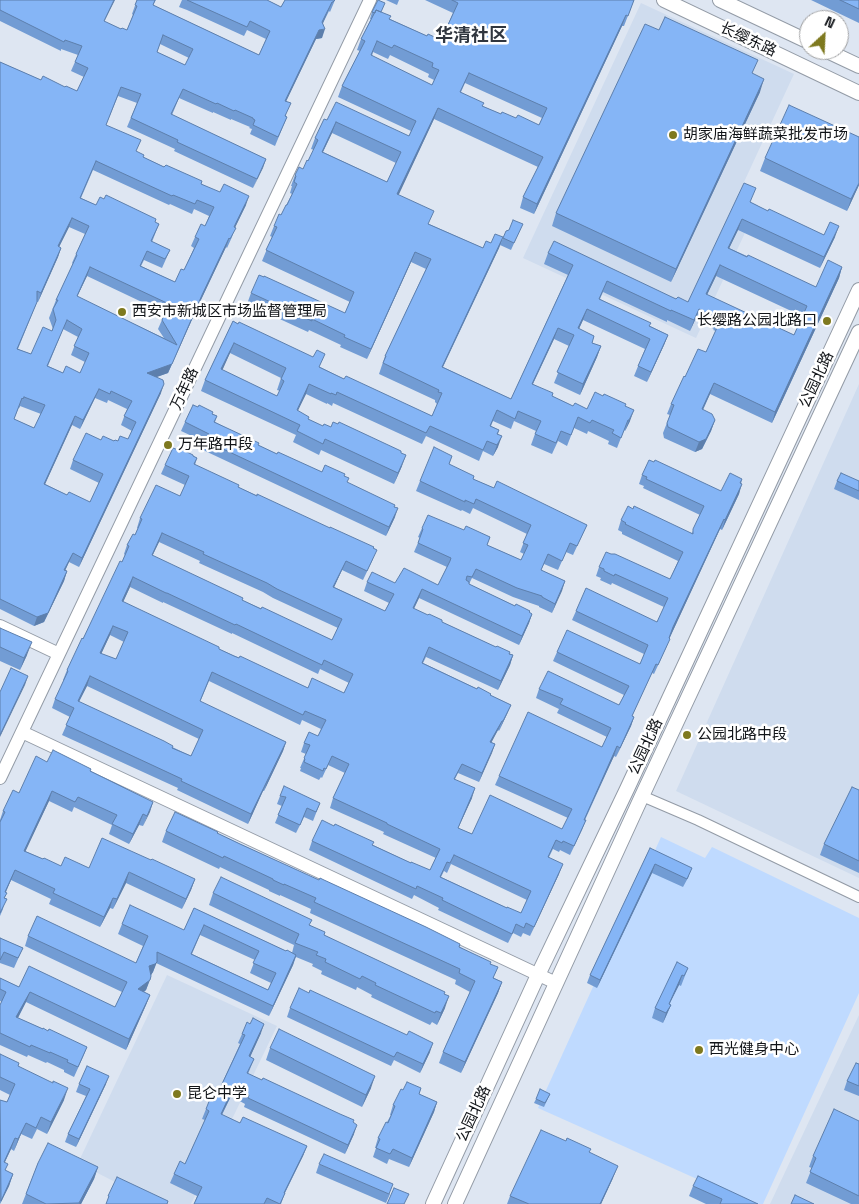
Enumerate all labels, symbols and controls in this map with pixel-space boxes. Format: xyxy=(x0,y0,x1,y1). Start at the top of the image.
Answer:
north arrow xyxy=(799,10,849,60)
text: N xyxy=(822,12,838,32)
street label: 长缨东路 xyxy=(717,19,779,61)
district label: 华清社区 xyxy=(435,25,507,47)
place label: 胡家庙海鲜蔬菜批发市场 xyxy=(683,126,848,144)
marker: 胡家庙海鲜蔬菜批发市场 xyxy=(667,129,679,141)
place label: 西安市新城区市场监督管理局 xyxy=(132,303,327,321)
marker: 西安市新城区市场监督管理局 xyxy=(116,306,128,318)
place label: 长缨路公园北路口 xyxy=(697,312,817,330)
marker: 长缨路公园北路口 xyxy=(821,315,833,327)
street label: 公园北路 xyxy=(796,349,838,411)
street label: 万年路 xyxy=(167,365,203,413)
place label: 万年路中段 xyxy=(178,436,253,454)
marker: 万年路中段 xyxy=(162,439,174,451)
street label: 公园北路 xyxy=(625,716,667,778)
place label: 公园北路中段 xyxy=(697,726,787,744)
marker: 公园北路中段 xyxy=(681,729,693,741)
place label: 西光健身中心 xyxy=(709,1041,799,1059)
marker: 西光健身中心 xyxy=(693,1044,705,1056)
street label: 公园北路 xyxy=(453,1083,495,1145)
place label: 昆仑中学 xyxy=(187,1085,247,1103)
marker: 昆仑中学 xyxy=(171,1088,183,1100)

